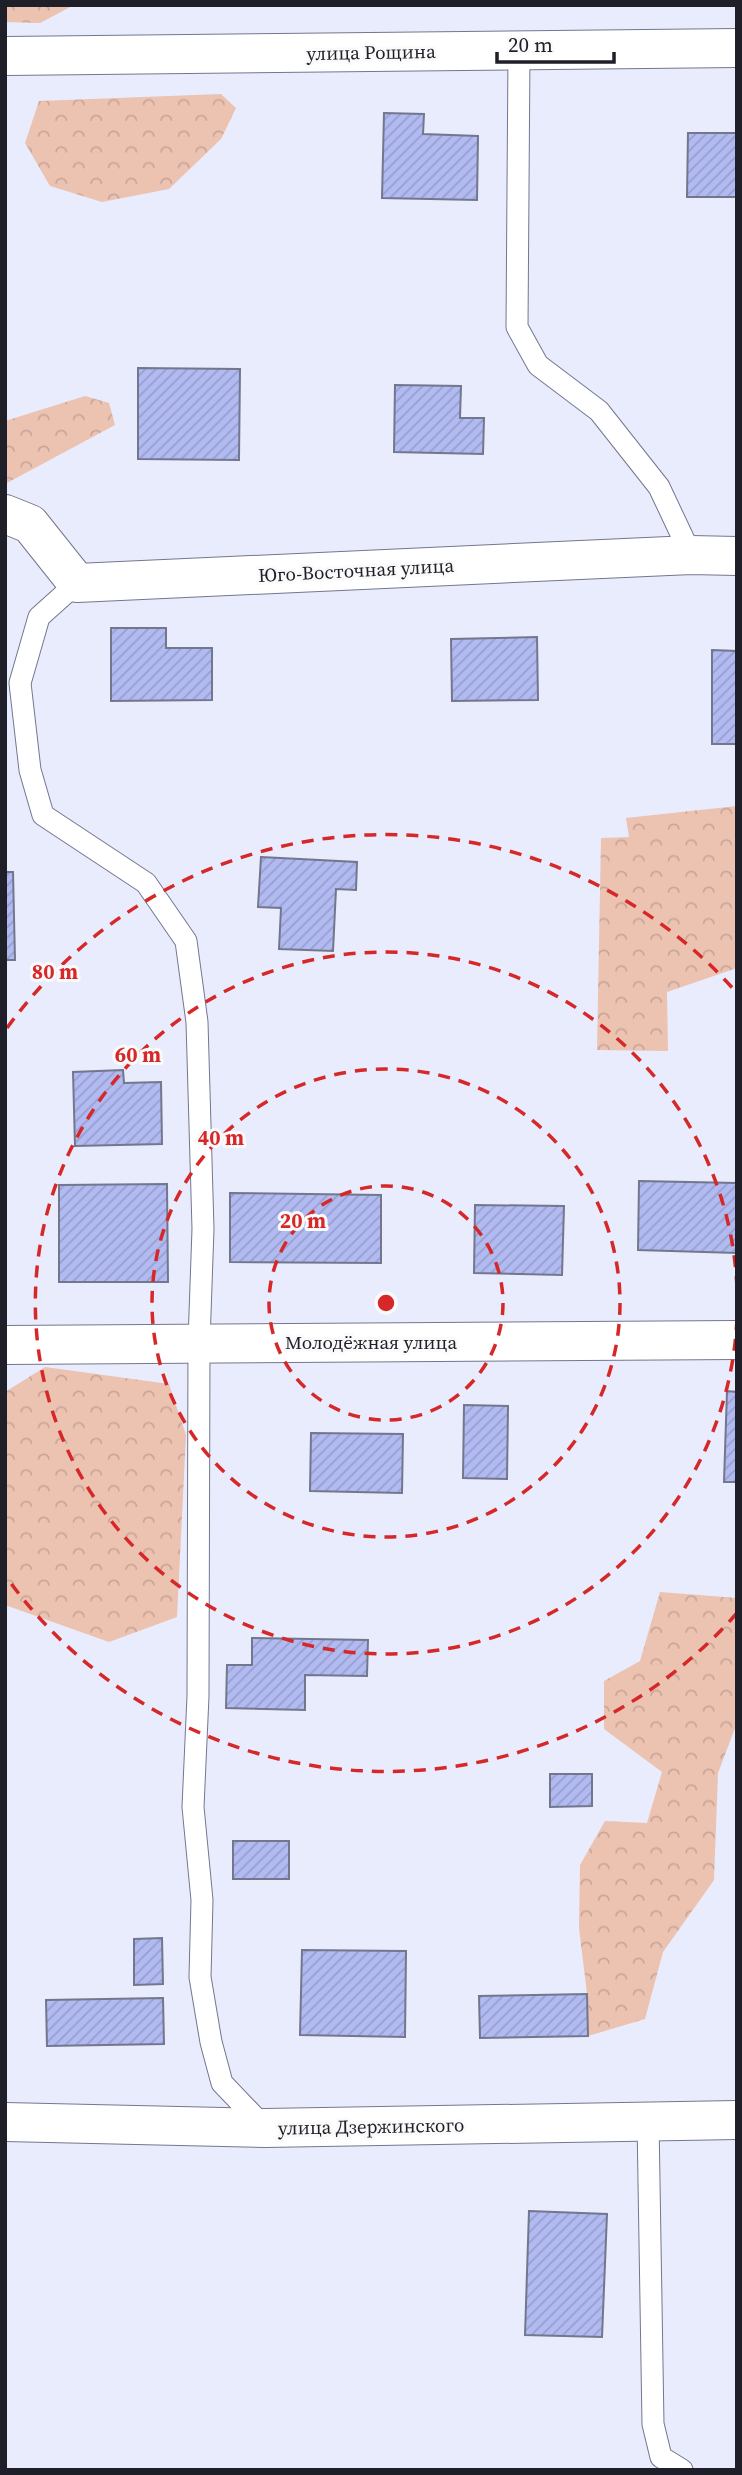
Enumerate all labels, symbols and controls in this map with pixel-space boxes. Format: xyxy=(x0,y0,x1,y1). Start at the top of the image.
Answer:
scale bar xyxy=(497,21,614,65)
text: 20 m xyxy=(508,30,553,59)
street label: улица Рощина xyxy=(306,38,436,66)
street label: Юго-Восточная улица xyxy=(257,552,455,588)
text: 80 m xyxy=(32,957,78,986)
text: 60 m xyxy=(115,1040,161,1069)
text: 40 m xyxy=(198,1123,244,1152)
text: 20 m xyxy=(280,1206,326,1235)
centre of rings xyxy=(374,1291,398,1315)
street label: Молодёжная улица xyxy=(285,1329,457,1355)
street label: улица Дзержинского xyxy=(278,2111,464,2141)

